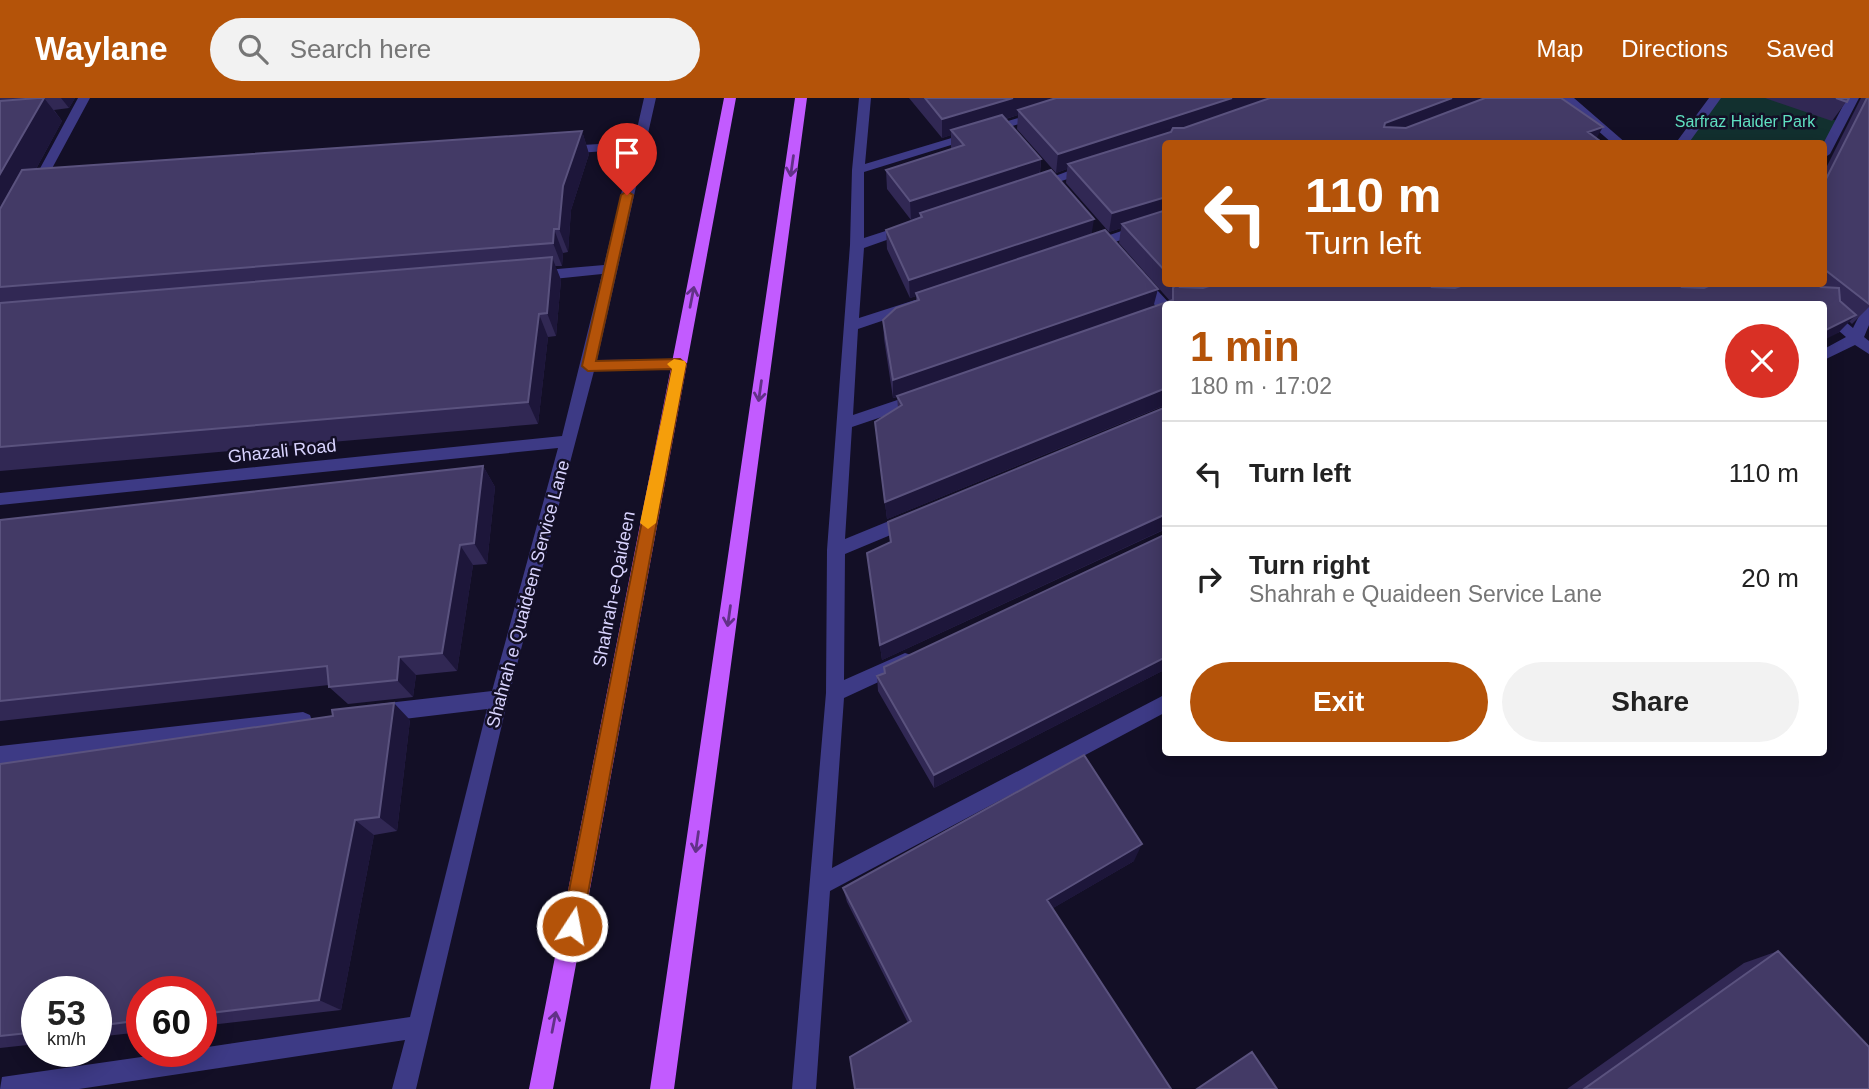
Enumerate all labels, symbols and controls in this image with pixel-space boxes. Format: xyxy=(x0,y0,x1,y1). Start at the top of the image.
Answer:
search box xyxy=(210,18,700,81)
text: Waylane xyxy=(35,30,168,67)
icon: search xyxy=(234,30,272,68)
text: Search here xyxy=(290,34,431,64)
text: Map xyxy=(1537,35,1583,62)
text: Directions xyxy=(1621,35,1728,62)
text: Saved xyxy=(1766,35,1834,62)
park label: Sarfraz Haider Park xyxy=(1675,113,1816,130)
pin xyxy=(597,123,657,195)
icon: arrive xyxy=(608,134,646,172)
one-way arrow xyxy=(785,154,798,176)
icon: left xyxy=(1190,168,1281,259)
text: 110 m xyxy=(1305,168,1441,222)
text: Turn left xyxy=(1305,225,1421,261)
one-way arrow xyxy=(686,286,699,309)
text: 1 min xyxy=(1190,323,1300,370)
button: close xyxy=(1725,324,1799,398)
text: 180 m · 17:02 xyxy=(1190,373,1332,399)
one-way arrow xyxy=(753,379,766,402)
street label: Ghazali Road xyxy=(227,435,337,467)
icon: left xyxy=(1190,455,1228,493)
street label: Shahrah e Quaideen Service Lane xyxy=(483,458,573,730)
text: Turn left xyxy=(1249,458,1351,488)
text: 110 m xyxy=(1729,458,1799,488)
street label: Shahrah-e-Qaideen xyxy=(589,509,639,669)
text: Turn right xyxy=(1249,550,1370,580)
icon: right xyxy=(1190,560,1228,598)
text: 20 m xyxy=(1741,563,1799,593)
text: Shahrah e Quaideen Service Lane xyxy=(1249,581,1602,607)
one-way arrow xyxy=(722,604,735,627)
button: Exit xyxy=(1190,662,1488,742)
button: Share xyxy=(1502,662,1799,742)
one-way arrow xyxy=(690,830,703,852)
position arrow xyxy=(535,889,609,963)
speed limit sign: 60 xyxy=(126,976,217,1067)
text: 53 xyxy=(47,993,86,1032)
one-way arrow xyxy=(548,1011,561,1034)
text: km/h xyxy=(47,1029,86,1049)

